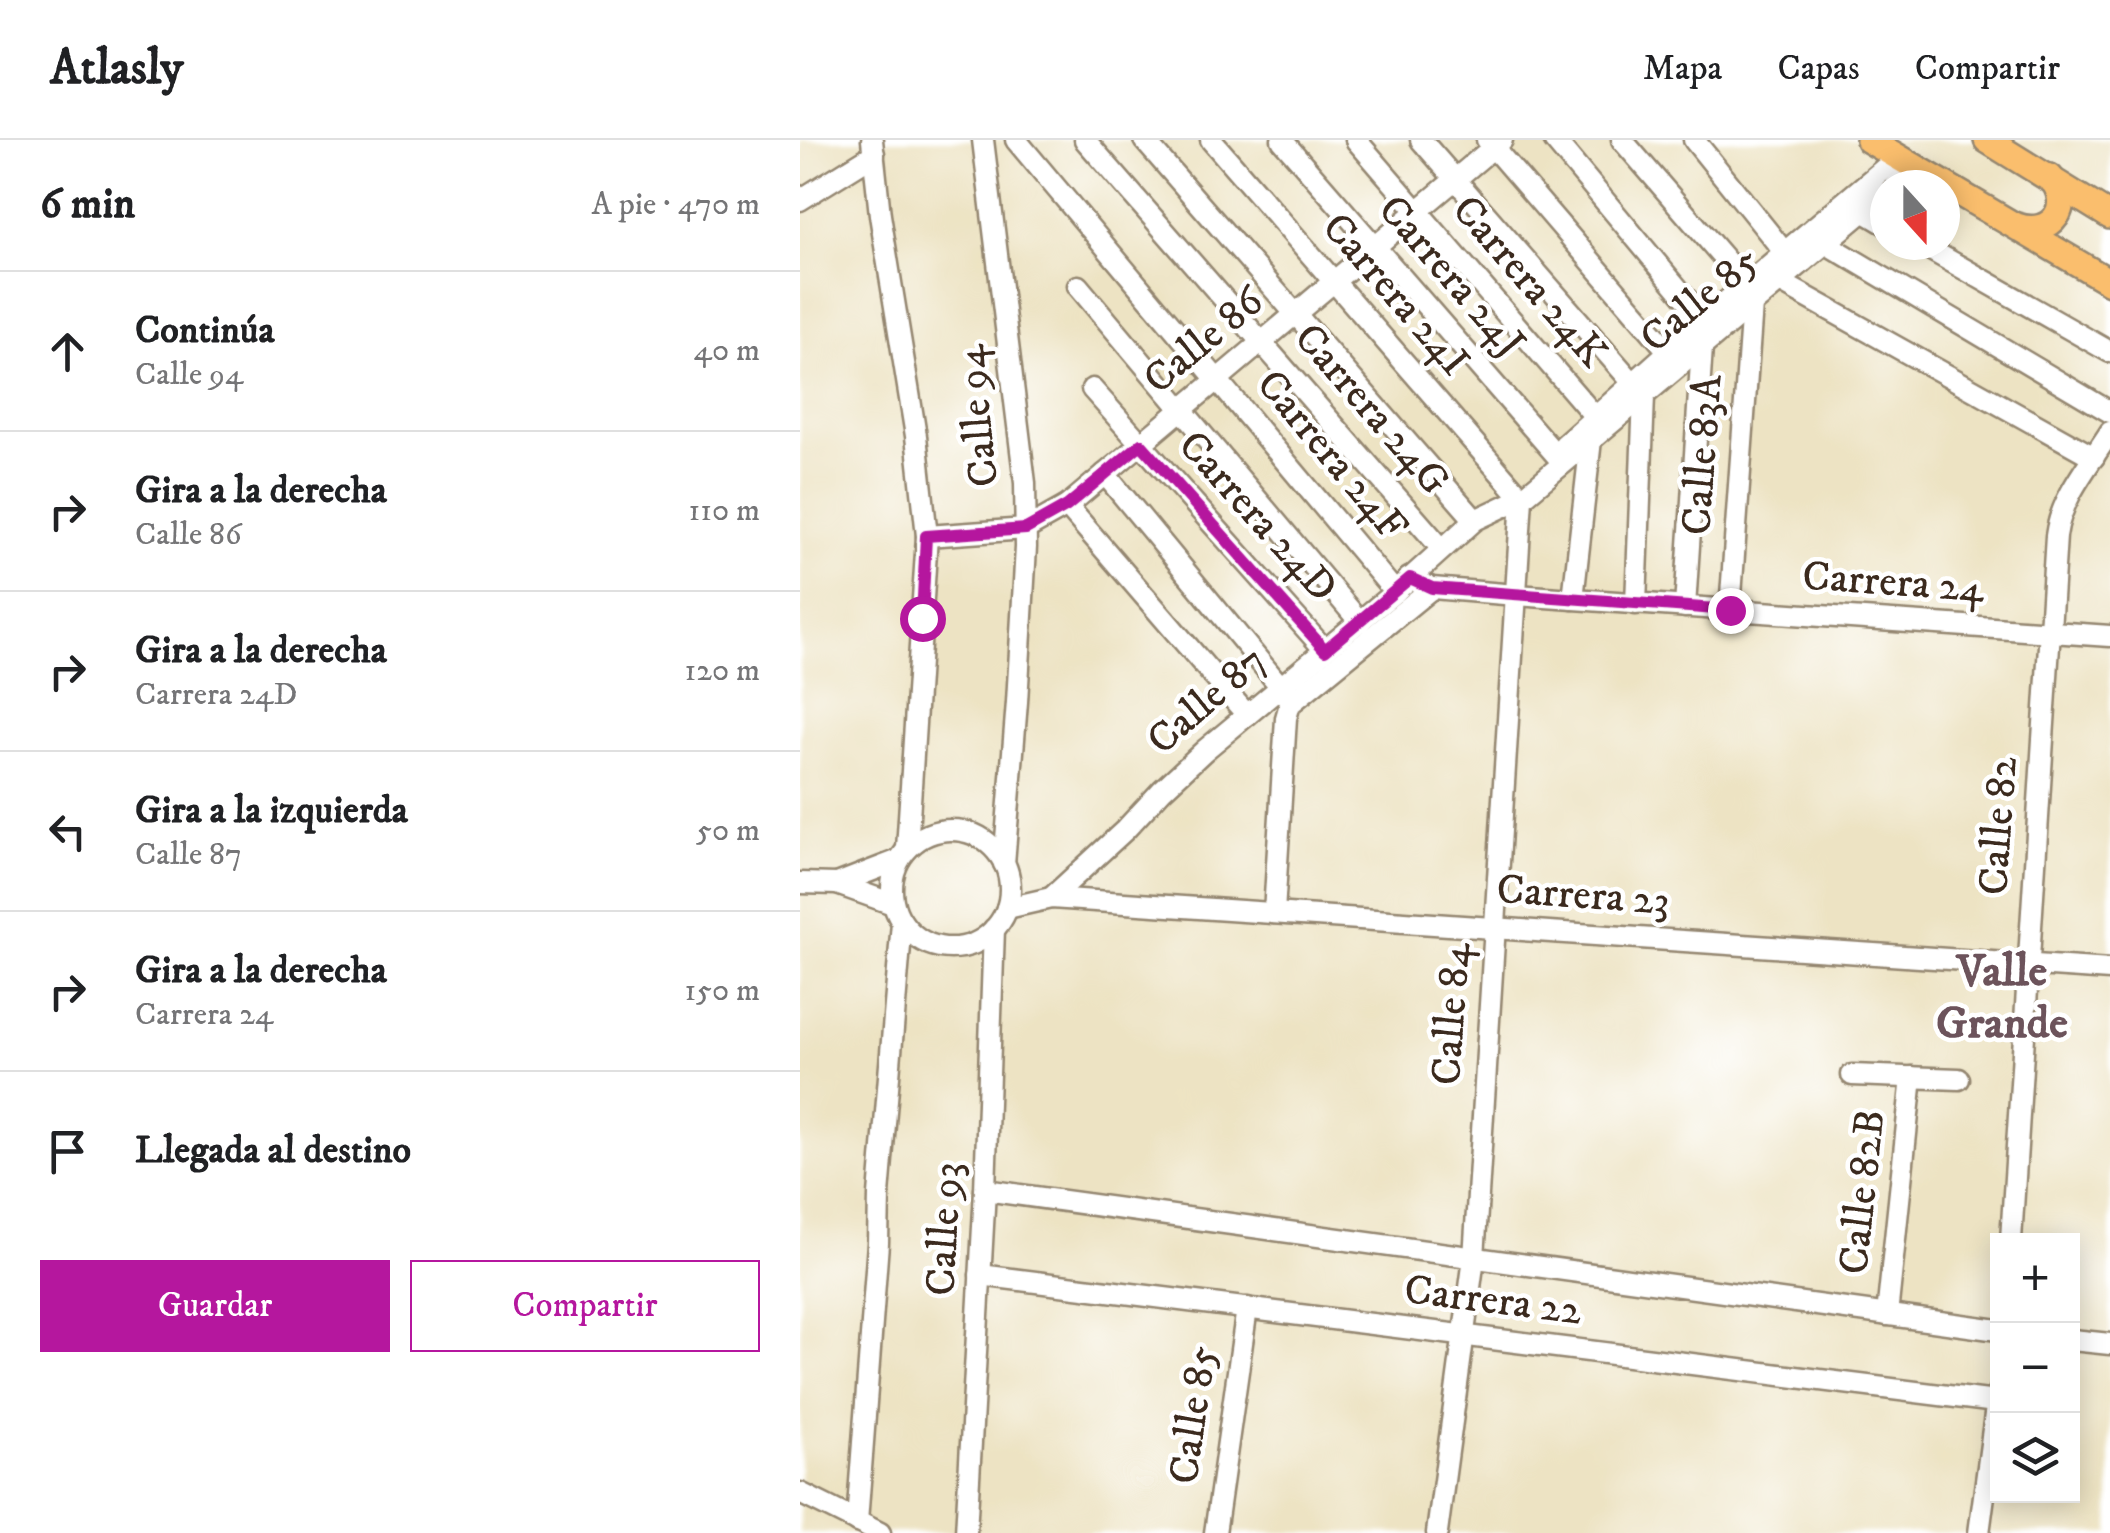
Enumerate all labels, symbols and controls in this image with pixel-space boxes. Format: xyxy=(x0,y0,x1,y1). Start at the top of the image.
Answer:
text: Atlasly xyxy=(50,39,183,99)
text: Mapa xyxy=(1643,47,1722,91)
text: Capas xyxy=(1777,47,1860,91)
text: Compartir xyxy=(1915,47,2060,91)
north arrow xyxy=(1870,170,1960,260)
text: 6 min xyxy=(40,179,135,231)
text: A pie · 470 m xyxy=(591,185,760,225)
street label: Carrera 24J xyxy=(1366,185,1536,369)
street label: Carrera 24K xyxy=(1440,185,1618,379)
street label: Carrera 24I xyxy=(1310,203,1480,387)
street label: Calle 85 xyxy=(1630,235,1770,365)
street label: Calle 86 xyxy=(1134,275,1276,406)
text: Continúa xyxy=(135,307,275,355)
street label: Carrera 24G xyxy=(1282,313,1460,507)
icon: ahead xyxy=(40,324,95,379)
text: 40 m xyxy=(693,331,760,371)
street label: Calle 94 xyxy=(945,342,1011,490)
text: Calle 94 xyxy=(135,355,243,395)
street label: Carrera 24F xyxy=(1244,360,1418,552)
street label: Calle 83A xyxy=(1671,372,1735,537)
street label: Carrera 24D xyxy=(1166,420,1348,614)
text: Gira a la derecha xyxy=(135,467,387,515)
icon: right xyxy=(40,484,95,539)
text: 110 m xyxy=(688,491,760,531)
text: Calle 86 xyxy=(135,515,242,555)
street label: Carrera 24 xyxy=(1801,551,1986,615)
route end xyxy=(1708,588,1754,634)
route start xyxy=(900,596,946,642)
text: Gira a la derecha xyxy=(135,627,387,675)
street label: Calle 87 xyxy=(1137,635,1277,767)
icon: right xyxy=(40,644,95,699)
text: 120 m xyxy=(684,651,760,691)
text: Carrera 24D xyxy=(135,675,297,715)
street label: Calle 82 xyxy=(1968,755,2030,897)
text: Gira a la izquierda xyxy=(135,787,408,835)
icon: left xyxy=(40,804,95,859)
text: 50 m xyxy=(696,811,760,851)
text: Calle 87 xyxy=(135,835,242,875)
street label: Carrera 23 xyxy=(1495,864,1671,928)
street label: Calle 84 xyxy=(1421,940,1483,1087)
district label: Valle Grande xyxy=(1936,944,2068,1052)
text: Gira a la derecha xyxy=(135,947,387,995)
icon: right xyxy=(40,964,95,1019)
text: 150 m xyxy=(684,971,760,1011)
text: Carrera 24 xyxy=(135,995,273,1035)
street label: Calle 82B xyxy=(1828,1107,1898,1277)
icon: arrive xyxy=(40,1124,95,1179)
text: Llegada al destino xyxy=(135,1127,411,1175)
street label: Calle 93 xyxy=(916,1161,974,1297)
map controls xyxy=(1990,1233,2080,1503)
button: + xyxy=(1990,1233,2080,1323)
button: Guardar xyxy=(40,1260,390,1352)
button: Compartir xyxy=(410,1260,760,1352)
street label: Carrera 22 xyxy=(1401,1264,1585,1338)
button: − xyxy=(1990,1323,2080,1413)
street label: Calle 85 xyxy=(1159,1342,1229,1488)
button: layers xyxy=(1990,1413,2080,1503)

